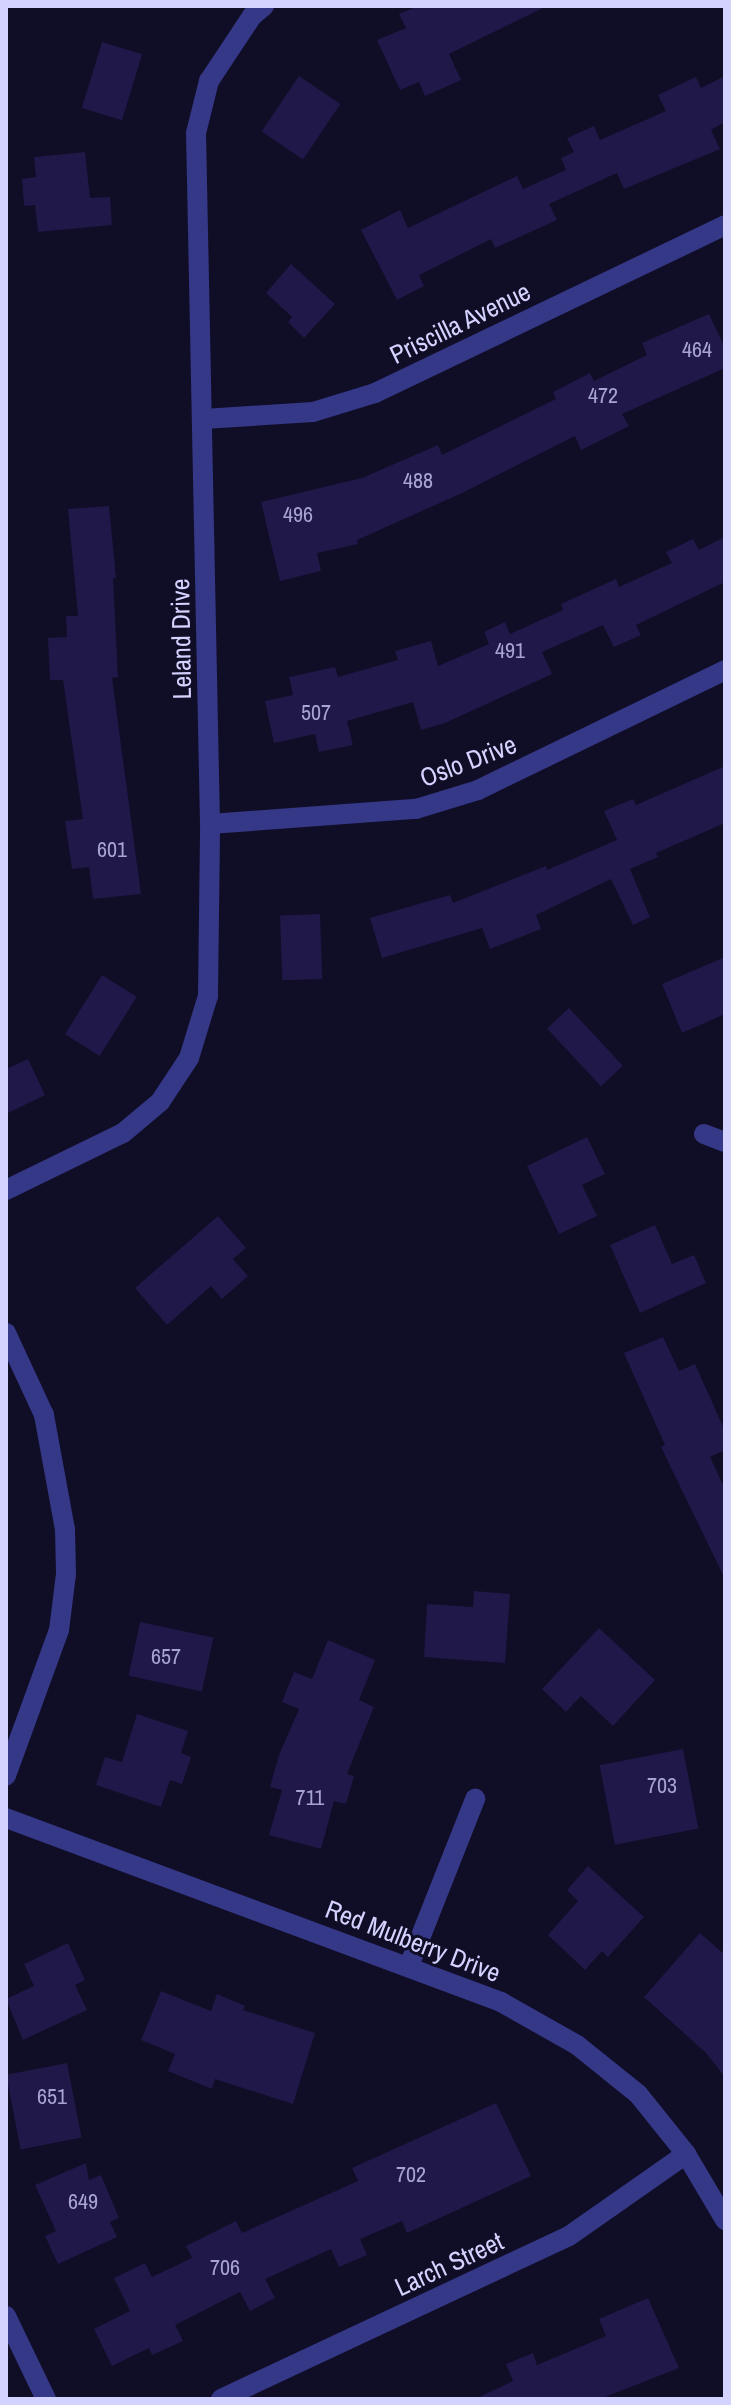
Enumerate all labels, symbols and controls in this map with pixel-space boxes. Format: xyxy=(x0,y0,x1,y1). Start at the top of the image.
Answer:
street label: Priscilla Avenue xyxy=(384,275,536,371)
house number: 464 xyxy=(682,337,712,363)
house number: 472 xyxy=(588,383,618,409)
house number: 488 xyxy=(403,468,433,494)
house number: 496 xyxy=(283,502,313,528)
street label: Leland Drive xyxy=(164,578,198,700)
house number: 491 xyxy=(495,638,525,664)
house number: 507 xyxy=(301,700,331,726)
street label: Oslo Drive xyxy=(415,728,521,794)
house number: 601 xyxy=(97,837,127,863)
house number: 657 xyxy=(151,1644,181,1670)
house number: 703 xyxy=(647,1773,677,1799)
house number: 711 xyxy=(296,1785,324,1811)
street label: Red Mulberry Drive xyxy=(321,1893,505,1989)
house number: 651 xyxy=(37,2084,67,2110)
house number: 702 xyxy=(396,2162,426,2188)
house number: 649 xyxy=(68,2189,98,2215)
street label: Larch Street xyxy=(390,2225,508,2303)
house number: 706 xyxy=(210,2255,240,2281)

